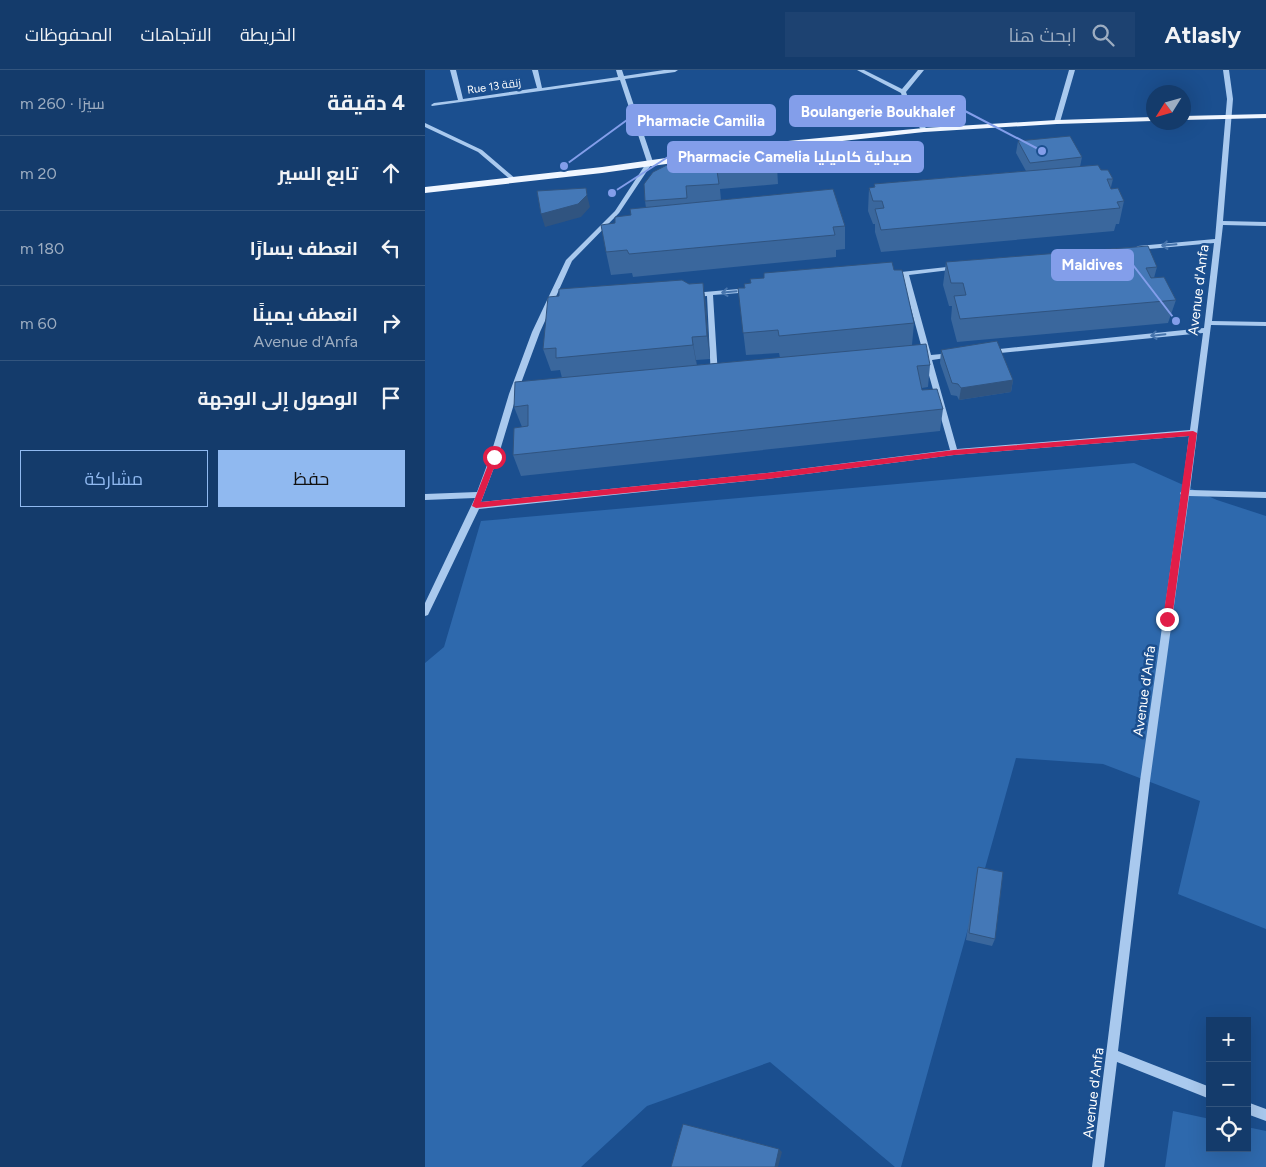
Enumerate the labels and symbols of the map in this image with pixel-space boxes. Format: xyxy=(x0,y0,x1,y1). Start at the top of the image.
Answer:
street label: Rue 13 زنقة xyxy=(466,76,522,97)
north arrow xyxy=(1146,85,1191,130)
callout: Boulangerie Boukhalef xyxy=(790,96,965,126)
text: Boulangerie Boukhalef xyxy=(801,103,955,121)
callout: Pharmacie Camilia xyxy=(627,105,775,135)
text: Pharmacie Camilia xyxy=(637,112,765,130)
callout: Pharmacie Camelia صيدلية كاميليا xyxy=(668,142,923,172)
text: Pharmacie Camelia صيدلية كاميليا xyxy=(678,148,912,166)
one-way arrow xyxy=(1161,240,1177,249)
street label: Avenue d'Anfa xyxy=(1184,244,1212,336)
callout: Maldives xyxy=(1052,250,1133,280)
text: Maldives xyxy=(1062,256,1122,274)
one-way arrow xyxy=(721,287,737,297)
one-way arrow xyxy=(1150,330,1166,340)
route start xyxy=(483,446,506,469)
route end xyxy=(1156,608,1179,631)
street label: Avenue d'Anfa xyxy=(1130,645,1159,737)
street label: Avenue d'Anfa xyxy=(1079,1047,1107,1139)

